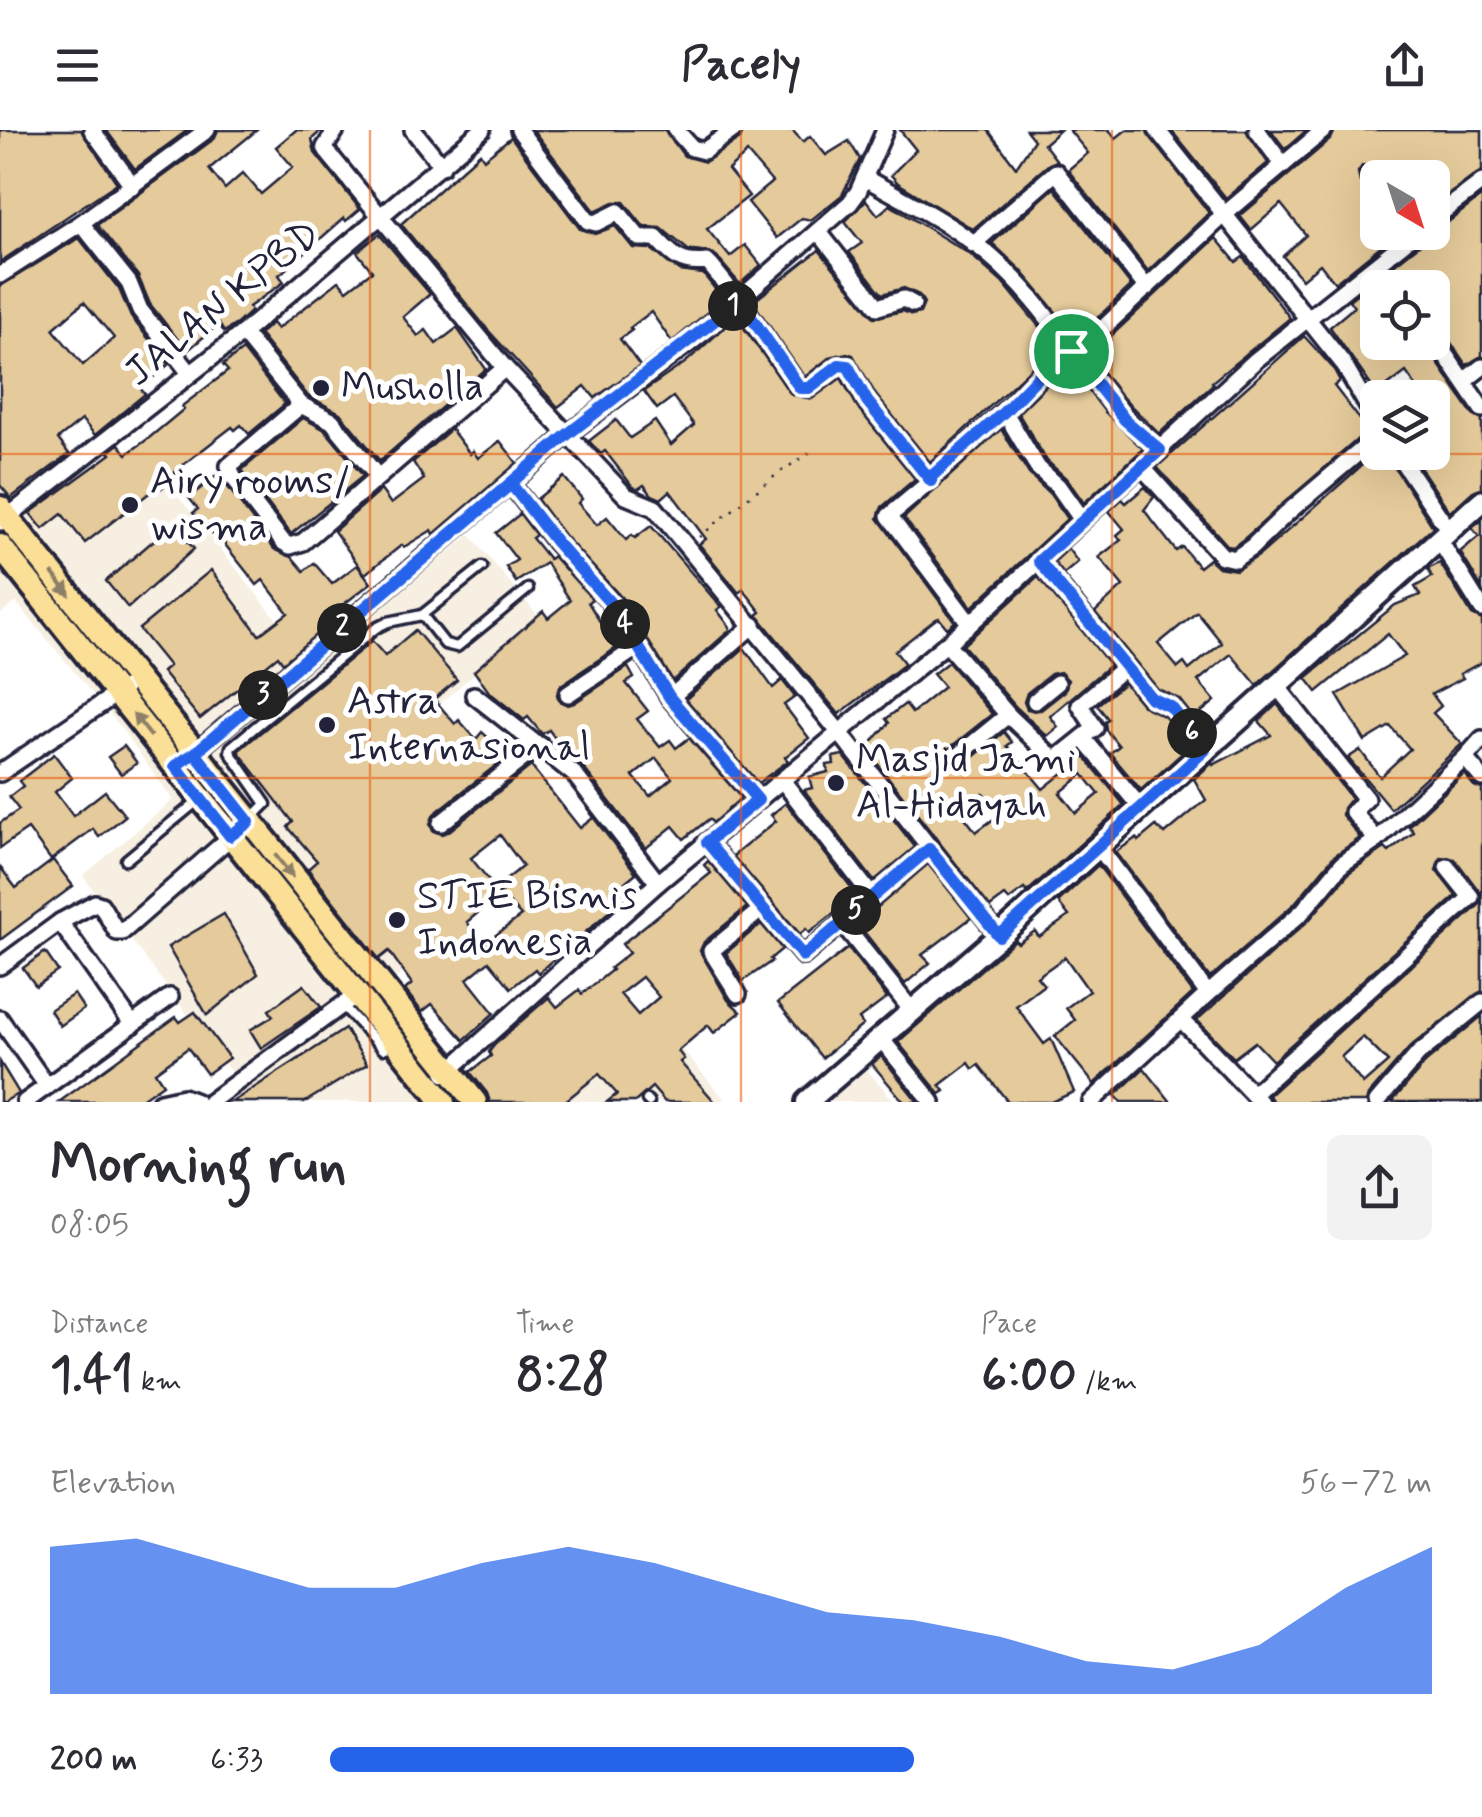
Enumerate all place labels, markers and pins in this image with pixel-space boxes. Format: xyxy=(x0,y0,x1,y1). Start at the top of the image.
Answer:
pin: 1 xyxy=(708,281,758,331)
pin xyxy=(1029,309,1114,394)
place label: Musholla xyxy=(341,362,484,414)
marker: Musholla xyxy=(310,377,332,399)
place label: Airy rooms/ wisma xyxy=(150,456,351,554)
marker: Airy rooms/ wisma xyxy=(119,494,141,516)
pin: 4 xyxy=(600,599,650,649)
pin: 2 xyxy=(317,603,367,653)
pin: 3 xyxy=(238,670,288,720)
place label: Astra Internasional xyxy=(347,676,590,774)
pin: 6 xyxy=(1167,708,1217,758)
marker: Astra Internasional xyxy=(316,714,338,736)
place label: Masjid Jami Al-Hidayah xyxy=(856,734,1076,832)
marker: Masjid Jami Al-Hidayah xyxy=(825,772,847,794)
place label: STIE Bisnis Indonesia xyxy=(417,871,637,969)
pin: 5 xyxy=(831,885,881,935)
marker: STIE Bisnis Indonesia xyxy=(386,909,408,931)

